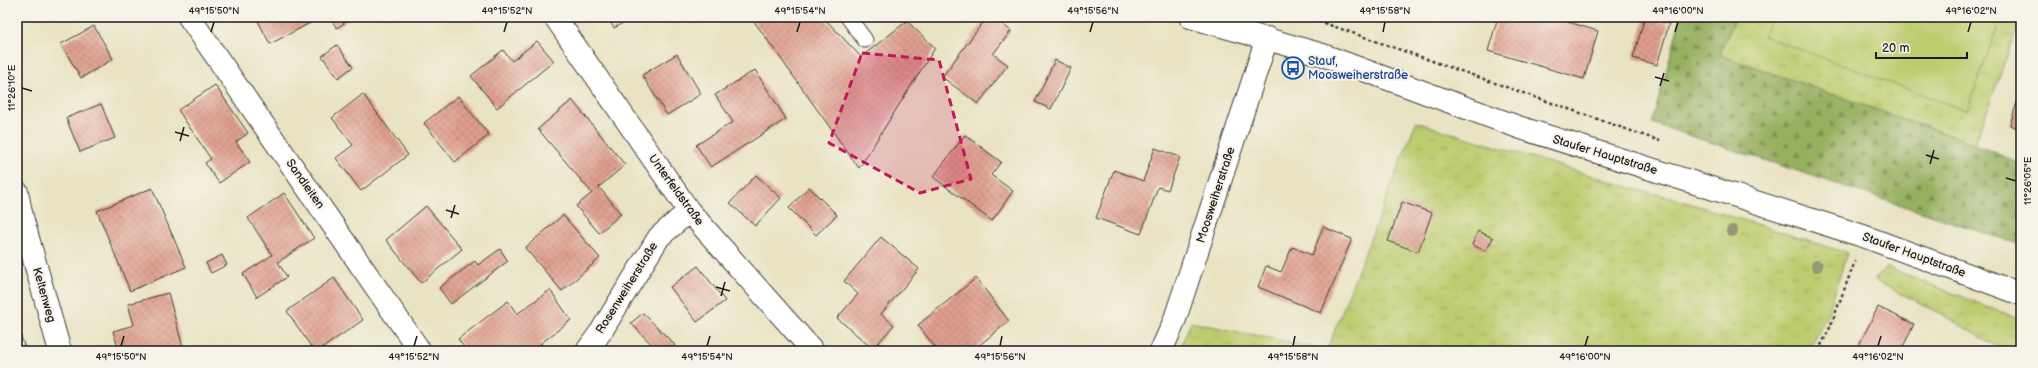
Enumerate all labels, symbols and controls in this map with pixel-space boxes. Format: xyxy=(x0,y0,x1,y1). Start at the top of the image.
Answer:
text: 49°15'50"N xyxy=(188,5,240,17)
text: 49°15'52"N xyxy=(481,5,533,17)
text: 49°15'54"N xyxy=(774,5,826,17)
text: 49°15'56"N xyxy=(1067,5,1119,17)
text: 49°15'58"N xyxy=(1359,5,1411,17)
text: 49°16'00"N xyxy=(1652,5,1704,17)
text: 49°16'02"N xyxy=(1945,5,1997,17)
scale bar xyxy=(1876,34,1967,60)
text: 20 m xyxy=(1882,41,1909,56)
place label: Stauf, Moosweiherstraße xyxy=(1308,54,1408,83)
bus stop icon: Stauf, Moosweiherstraße xyxy=(1280,55,1306,81)
text: 11°26'10"E xyxy=(6,64,18,111)
street label: Staufer Hauptstraße xyxy=(1551,132,1659,178)
street label: Moosweiherstraße xyxy=(1193,145,1239,245)
street label: Unterfeldstraße xyxy=(645,151,707,229)
street label: Sandleiten xyxy=(282,156,328,212)
text: 11°26'05"E xyxy=(2022,156,2034,205)
street label: Staufer Hauptstraße xyxy=(1860,229,1968,281)
street label: Rosenweiherstraße xyxy=(593,239,661,337)
street label: Keltenweg xyxy=(29,266,59,324)
text: 49°15'50"N xyxy=(95,351,147,363)
text: 49°15'52"N xyxy=(388,351,440,363)
text: 49°15'54"N xyxy=(681,351,733,363)
text: 49°15'56"N xyxy=(974,351,1026,363)
text: 49°15'58"N xyxy=(1267,351,1319,363)
text: 49°16'00"N xyxy=(1559,351,1611,363)
text: 49°16'02"N xyxy=(1852,351,1904,363)

